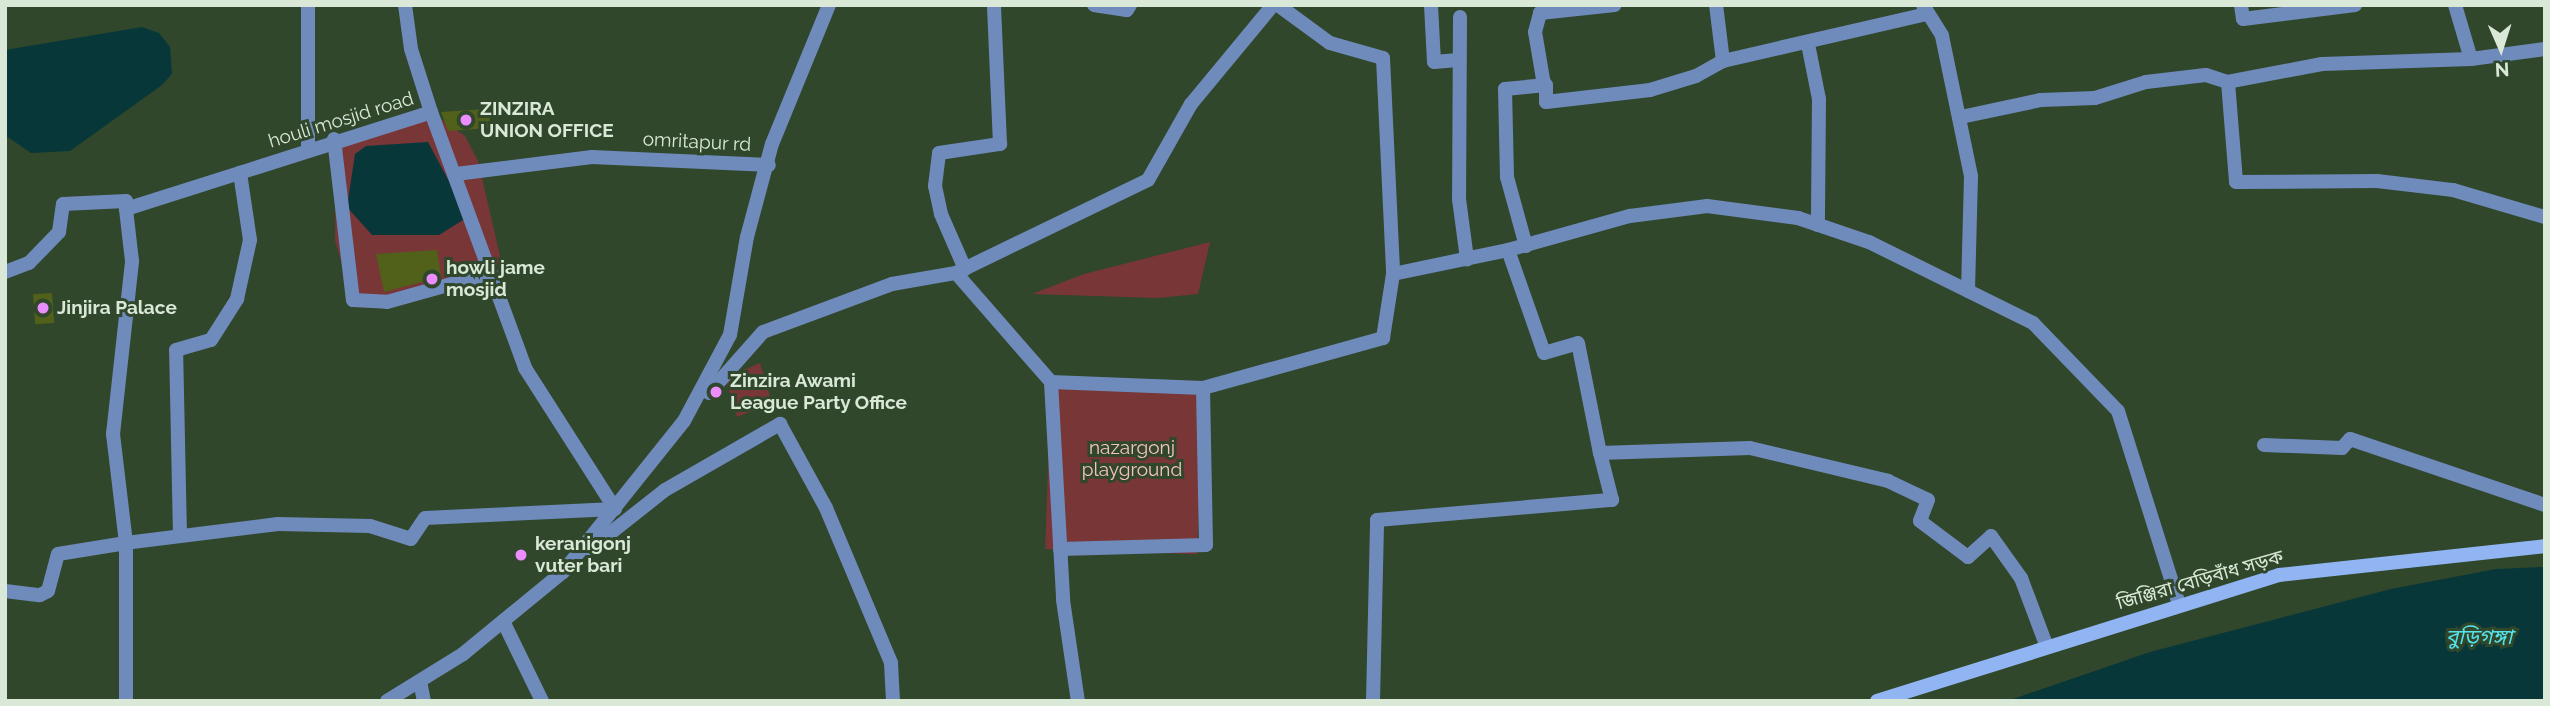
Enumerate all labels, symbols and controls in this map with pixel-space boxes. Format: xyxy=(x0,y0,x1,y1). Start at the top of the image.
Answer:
north arrow xyxy=(2466,14,2536,84)
text: N xyxy=(2494,59,2510,81)
street label: houli mosjid road xyxy=(266,87,416,153)
place label: ZINZIRA UNION OFFICE xyxy=(480,98,614,142)
marker: ZINZIRA UNION OFFICE xyxy=(458,112,474,128)
street label: omritapur rd xyxy=(642,128,752,156)
place label: howli jame mosjid xyxy=(446,257,545,301)
marker: howli jame mosjid xyxy=(424,271,440,287)
place label: Jinjira Palace xyxy=(57,297,177,319)
marker: Jinjira Palace xyxy=(35,300,51,316)
place label: Zinzira Awami League Party Office xyxy=(730,370,907,414)
marker: Zinzira Awami League Party Office xyxy=(708,384,724,400)
park label: nazargonj playground xyxy=(1082,437,1182,481)
place label: keranigonj vuter bari xyxy=(535,533,631,577)
street label: জিঞ্জিরা বেড়িবাঁধ সড়ক xyxy=(2114,545,2286,615)
marker: keranigonj vuter bari xyxy=(513,547,529,563)
water label: বুড়িগঙ্গা xyxy=(2446,624,2512,650)

